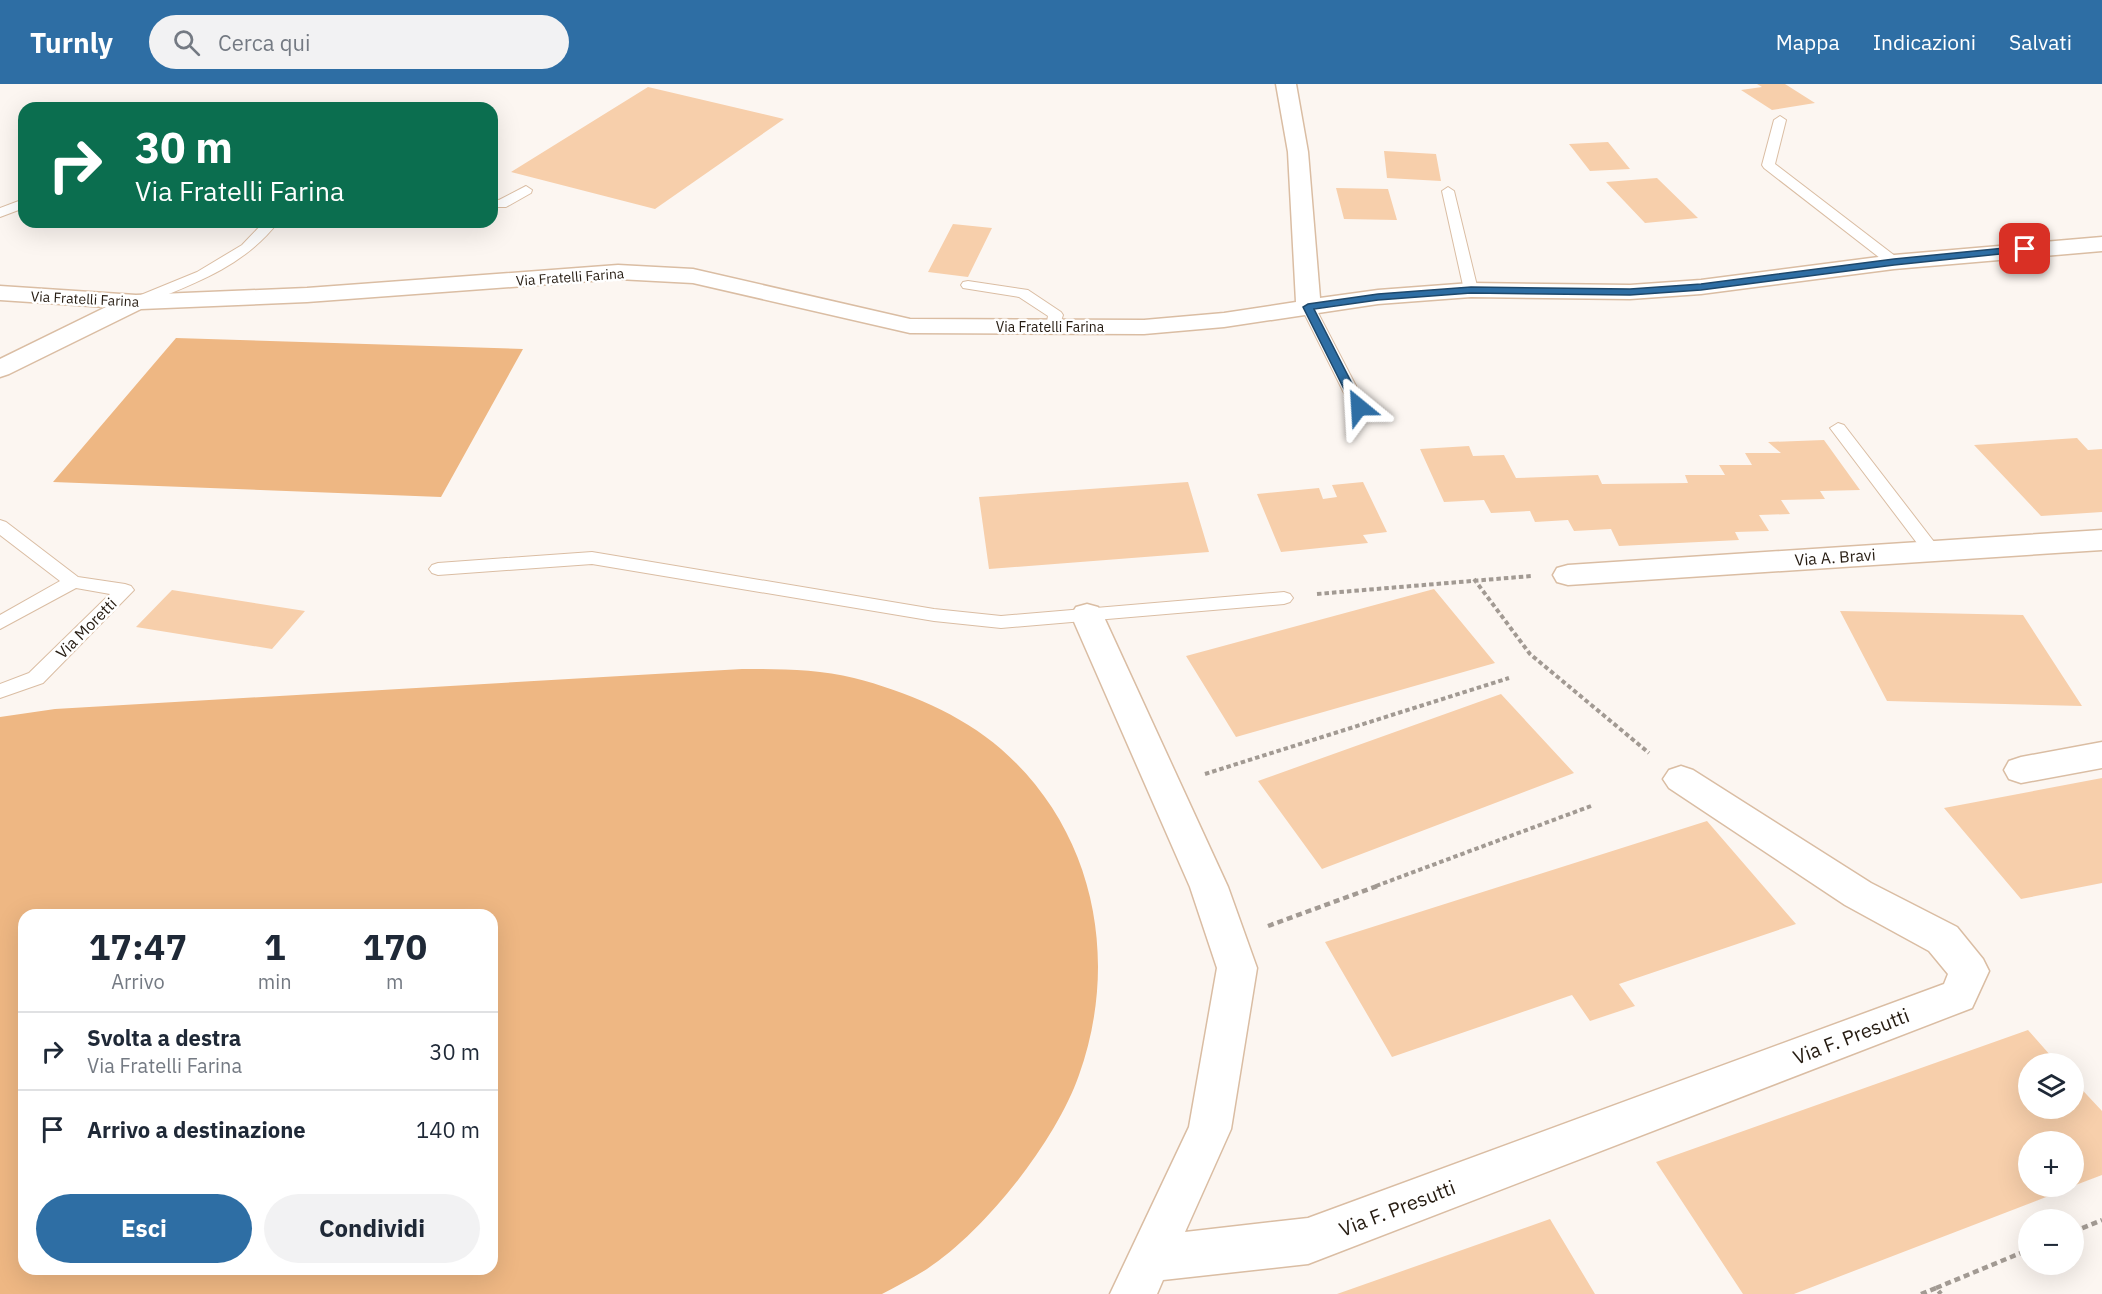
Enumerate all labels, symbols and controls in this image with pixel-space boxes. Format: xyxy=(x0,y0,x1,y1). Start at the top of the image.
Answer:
search box xyxy=(149,15,569,69)
text: Turnly xyxy=(30,24,113,61)
icon: search xyxy=(170,26,203,59)
text: Cerca qui xyxy=(218,28,311,57)
text: Mappa xyxy=(1776,28,1840,56)
text: Indicazioni xyxy=(1873,28,1976,56)
text: Salvati xyxy=(2009,28,2072,56)
text: 30 m xyxy=(135,120,233,175)
icon: right xyxy=(36,126,114,204)
text: Via Fratelli Farina xyxy=(135,173,344,208)
pin xyxy=(1999,223,2050,274)
icon: arrive xyxy=(2008,232,2041,265)
street label: Via Fratelli Farina xyxy=(515,264,625,290)
street label: Via Fratelli Farina xyxy=(30,287,140,311)
street label: Via Fratelli Farina xyxy=(996,318,1105,336)
position arrow xyxy=(1327,375,1391,439)
street label: Via A. Bravi xyxy=(1794,544,1876,570)
street label: Via Moretti xyxy=(51,593,121,663)
text: 17:47 xyxy=(89,923,187,970)
text: 1 xyxy=(264,923,286,970)
text: 170 xyxy=(362,923,427,970)
text: Arrivo xyxy=(111,968,165,995)
text: min xyxy=(258,968,292,995)
text: m xyxy=(386,968,404,995)
street label: Via F. Presutti xyxy=(1789,1001,1913,1071)
text: Svolta a destra xyxy=(87,1023,241,1052)
icon: right xyxy=(36,1035,69,1068)
text: 30 m xyxy=(429,1037,480,1066)
text: Via Fratelli Farina xyxy=(87,1052,242,1079)
map controls xyxy=(2018,1053,2084,1275)
button: layers xyxy=(2018,1053,2084,1119)
icon: arrive xyxy=(36,1113,69,1146)
text: Arrivo a destinazione xyxy=(87,1115,306,1144)
text: 140 m xyxy=(416,1115,480,1144)
button: + xyxy=(2018,1131,2084,1197)
street label: Via F. Presutti xyxy=(1335,1173,1459,1243)
button: Esci xyxy=(36,1194,252,1263)
button: Condividi xyxy=(264,1194,480,1263)
button: − xyxy=(2018,1209,2084,1275)

